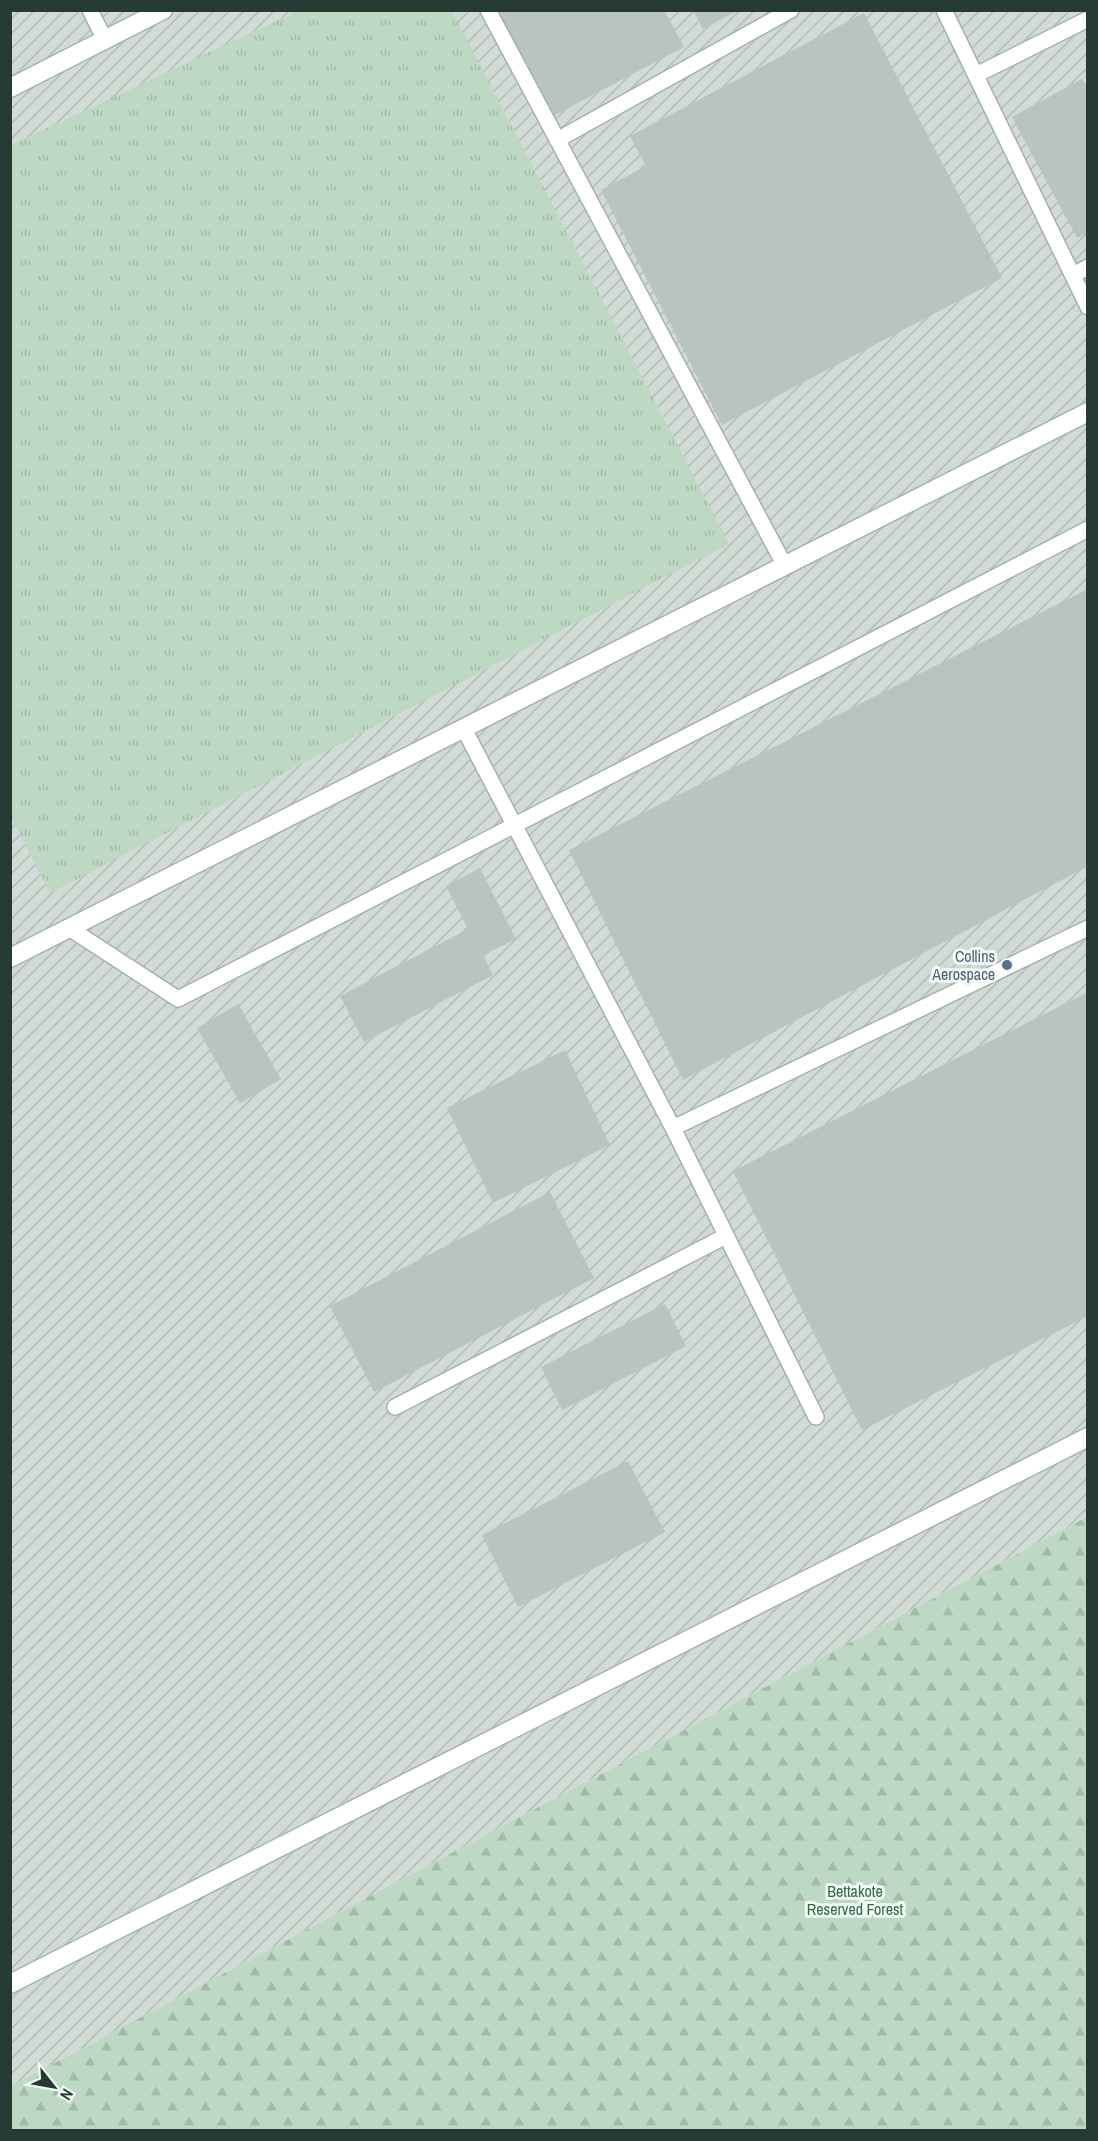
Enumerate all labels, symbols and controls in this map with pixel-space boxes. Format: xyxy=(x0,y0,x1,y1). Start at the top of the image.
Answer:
place label: Collins Aerospace xyxy=(931,945,995,985)
marker: Collins Aerospace xyxy=(1000,958,1014,972)
park label: Bettakote Reserved Forest xyxy=(807,1880,904,1920)
north arrow xyxy=(24,2057,84,2117)
text: N xyxy=(55,2085,79,2104)

